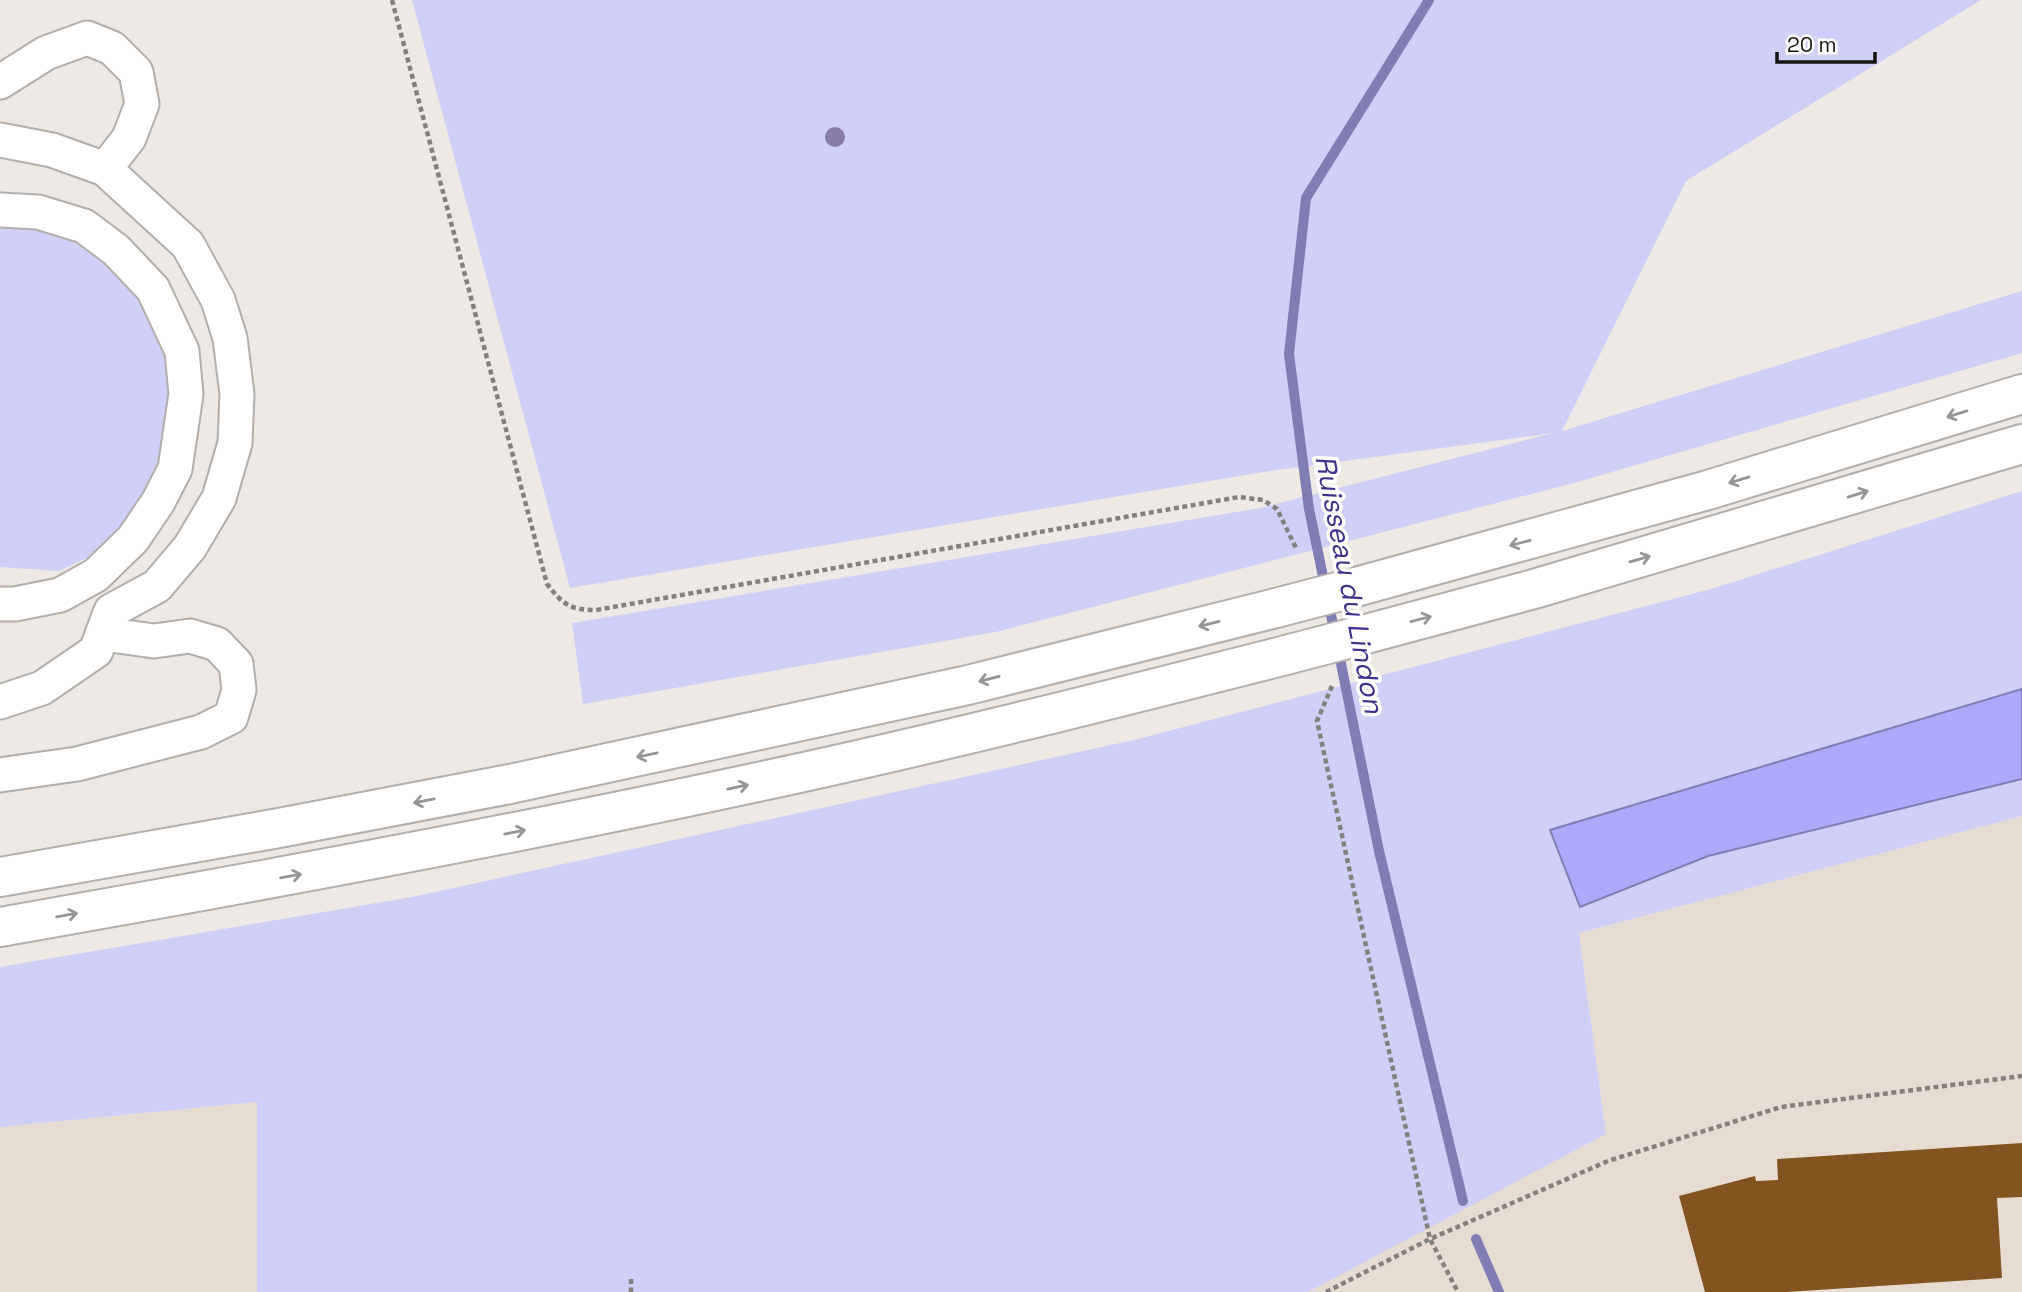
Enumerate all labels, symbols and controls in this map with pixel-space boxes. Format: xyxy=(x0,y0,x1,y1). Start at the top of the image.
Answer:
scale bar xyxy=(1777,21,1875,65)
text: 20 m xyxy=(1787,31,1837,58)
one-way arrow xyxy=(1946,408,1968,421)
water label: Ruisseau du Lindon xyxy=(1307,452,1393,717)
one-way arrow xyxy=(1728,474,1750,487)
one-way arrow xyxy=(1847,486,1869,499)
one-way arrow xyxy=(1510,537,1532,550)
one-way arrow xyxy=(1629,551,1651,564)
one-way arrow xyxy=(1410,612,1432,625)
one-way arrow xyxy=(1198,618,1221,631)
one-way arrow xyxy=(978,673,1001,686)
one-way arrow xyxy=(636,748,659,762)
one-way arrow xyxy=(726,779,749,793)
one-way arrow xyxy=(413,794,436,808)
one-way arrow xyxy=(503,825,526,838)
one-way arrow xyxy=(279,868,302,882)
one-way arrow xyxy=(55,908,78,921)

